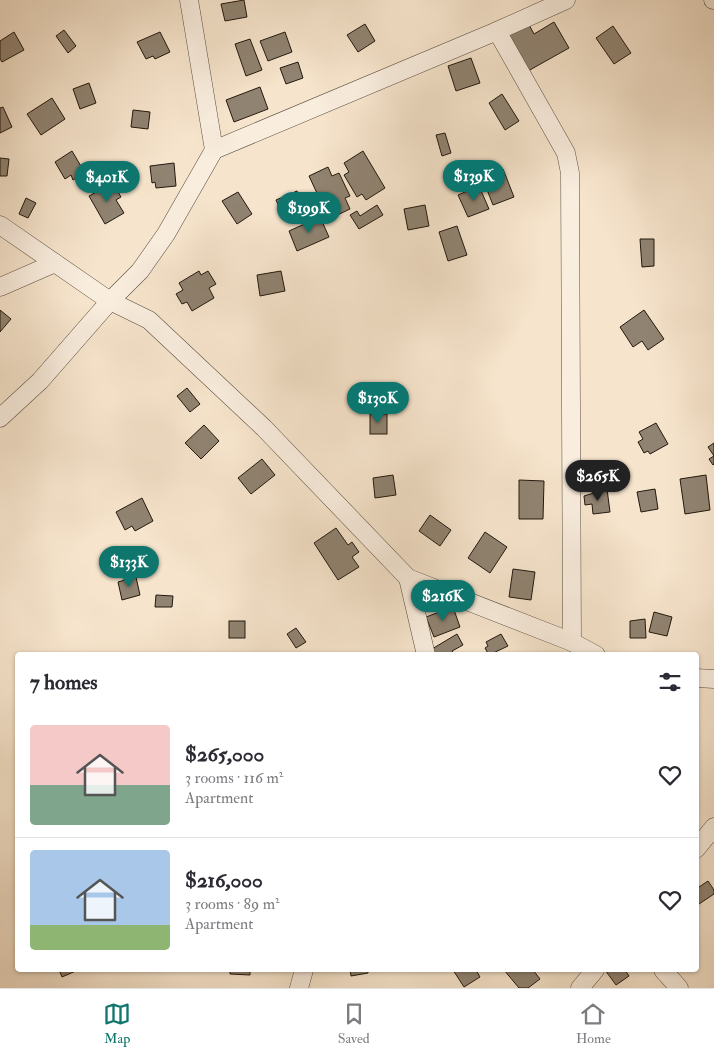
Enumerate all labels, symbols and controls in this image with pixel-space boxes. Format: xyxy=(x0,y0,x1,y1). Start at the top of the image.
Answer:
pin: $401K xyxy=(72,160,142,203)
pin: $139K xyxy=(439,160,509,202)
text: $139K xyxy=(454,166,494,186)
text: $401K xyxy=(86,167,128,187)
pin: $199K xyxy=(274,192,344,234)
text: $199K xyxy=(288,198,330,218)
pin: $130K xyxy=(343,382,413,424)
text: $130K xyxy=(358,388,398,408)
pin: $265K xyxy=(563,460,633,502)
text: $265K xyxy=(576,466,620,486)
pin: $133K xyxy=(94,546,164,588)
text: $133K xyxy=(110,552,148,572)
pin: $216K xyxy=(408,580,478,622)
text: $216K xyxy=(422,586,464,606)
icon: filters xyxy=(656,668,684,696)
text: 7 homes xyxy=(30,669,97,696)
text: $265,000 xyxy=(185,741,264,768)
icon: home xyxy=(70,745,130,805)
icon: heart xyxy=(656,761,684,789)
text: 3 rooms · 116 m² xyxy=(185,768,283,788)
text: Apartment xyxy=(185,788,253,808)
text: $216,000 xyxy=(185,867,263,894)
icon: home xyxy=(70,870,130,930)
icon: heart xyxy=(656,886,684,914)
text: 3 rooms · 89 m² xyxy=(185,894,280,914)
text: Apartment xyxy=(185,914,253,934)
tab: Map xyxy=(103,1000,131,1047)
tab: Saved xyxy=(338,1000,370,1047)
tab: Home xyxy=(576,1000,611,1047)

